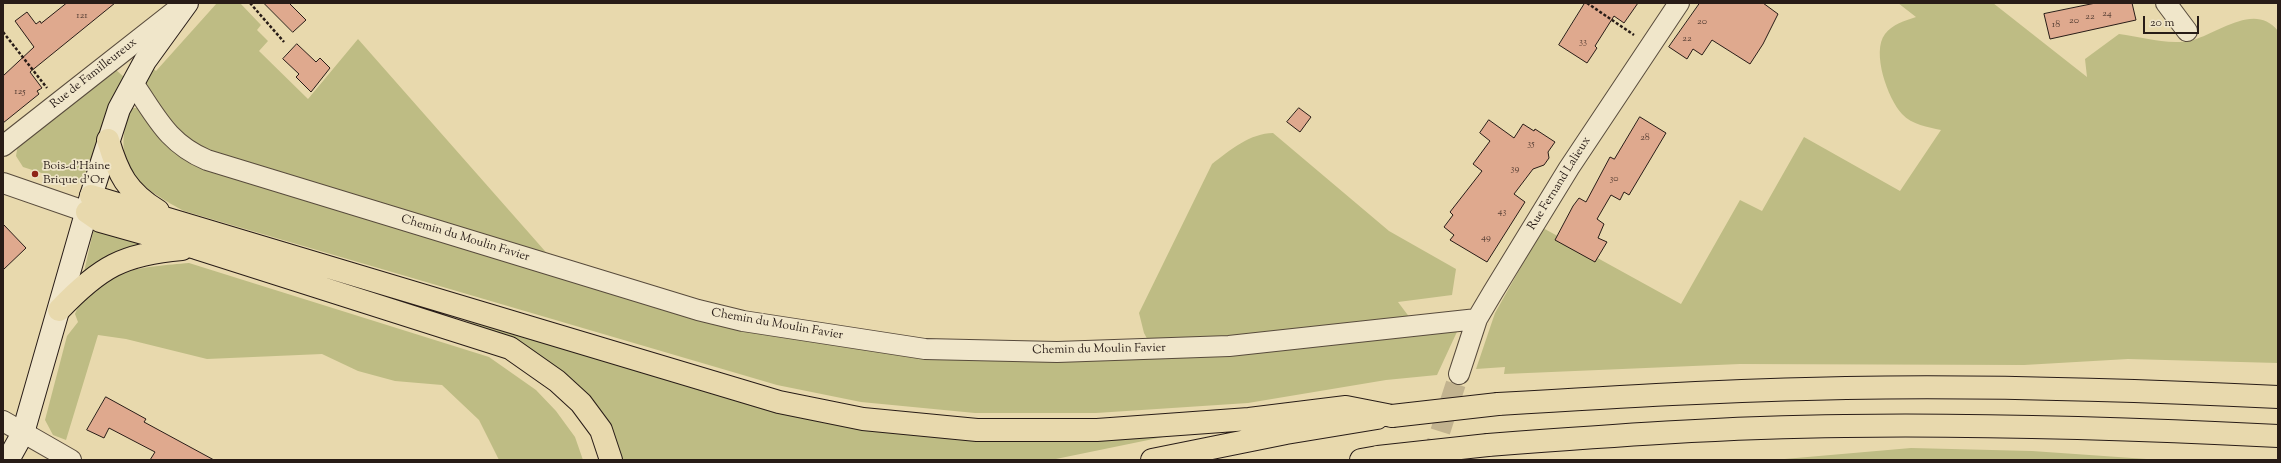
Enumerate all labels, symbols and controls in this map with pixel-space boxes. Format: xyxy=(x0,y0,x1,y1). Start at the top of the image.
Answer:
house number: 24 xyxy=(2102,8,2112,20)
scale bar xyxy=(2145,8,2201,34)
house number: 121 xyxy=(76,10,88,22)
house number: 22 xyxy=(2085,11,2095,23)
text: 20 m xyxy=(2150,14,2174,32)
house number: 20 xyxy=(2069,15,2079,27)
house number: 20 xyxy=(1697,16,1707,28)
house number: 18 xyxy=(2052,19,2060,31)
house number: 22 xyxy=(1682,33,1692,45)
street label: Rue de Familleureux xyxy=(48,36,140,112)
house number: 33 xyxy=(1579,36,1587,48)
house number: 125 xyxy=(14,86,26,98)
house number: 28 xyxy=(1640,132,1650,144)
street label: Rue Fernand Lalieux xyxy=(1525,135,1595,233)
house number: 35 xyxy=(1527,138,1535,150)
place label: Bois-d'Haine Brique d'Or xyxy=(43,160,110,188)
house number: 39 xyxy=(1511,163,1519,175)
marker: Bois-d'Haine Brique d'Or xyxy=(30,169,40,179)
house number: 30 xyxy=(1609,173,1619,185)
house number: 43 xyxy=(1497,206,1507,218)
street label: Chemin du Moulin Favier xyxy=(399,213,531,265)
house number: 49 xyxy=(1481,232,1491,244)
street label: Chemin du Moulin Favier xyxy=(710,306,844,344)
street label: Chemin du Moulin Favier xyxy=(1032,342,1166,358)

